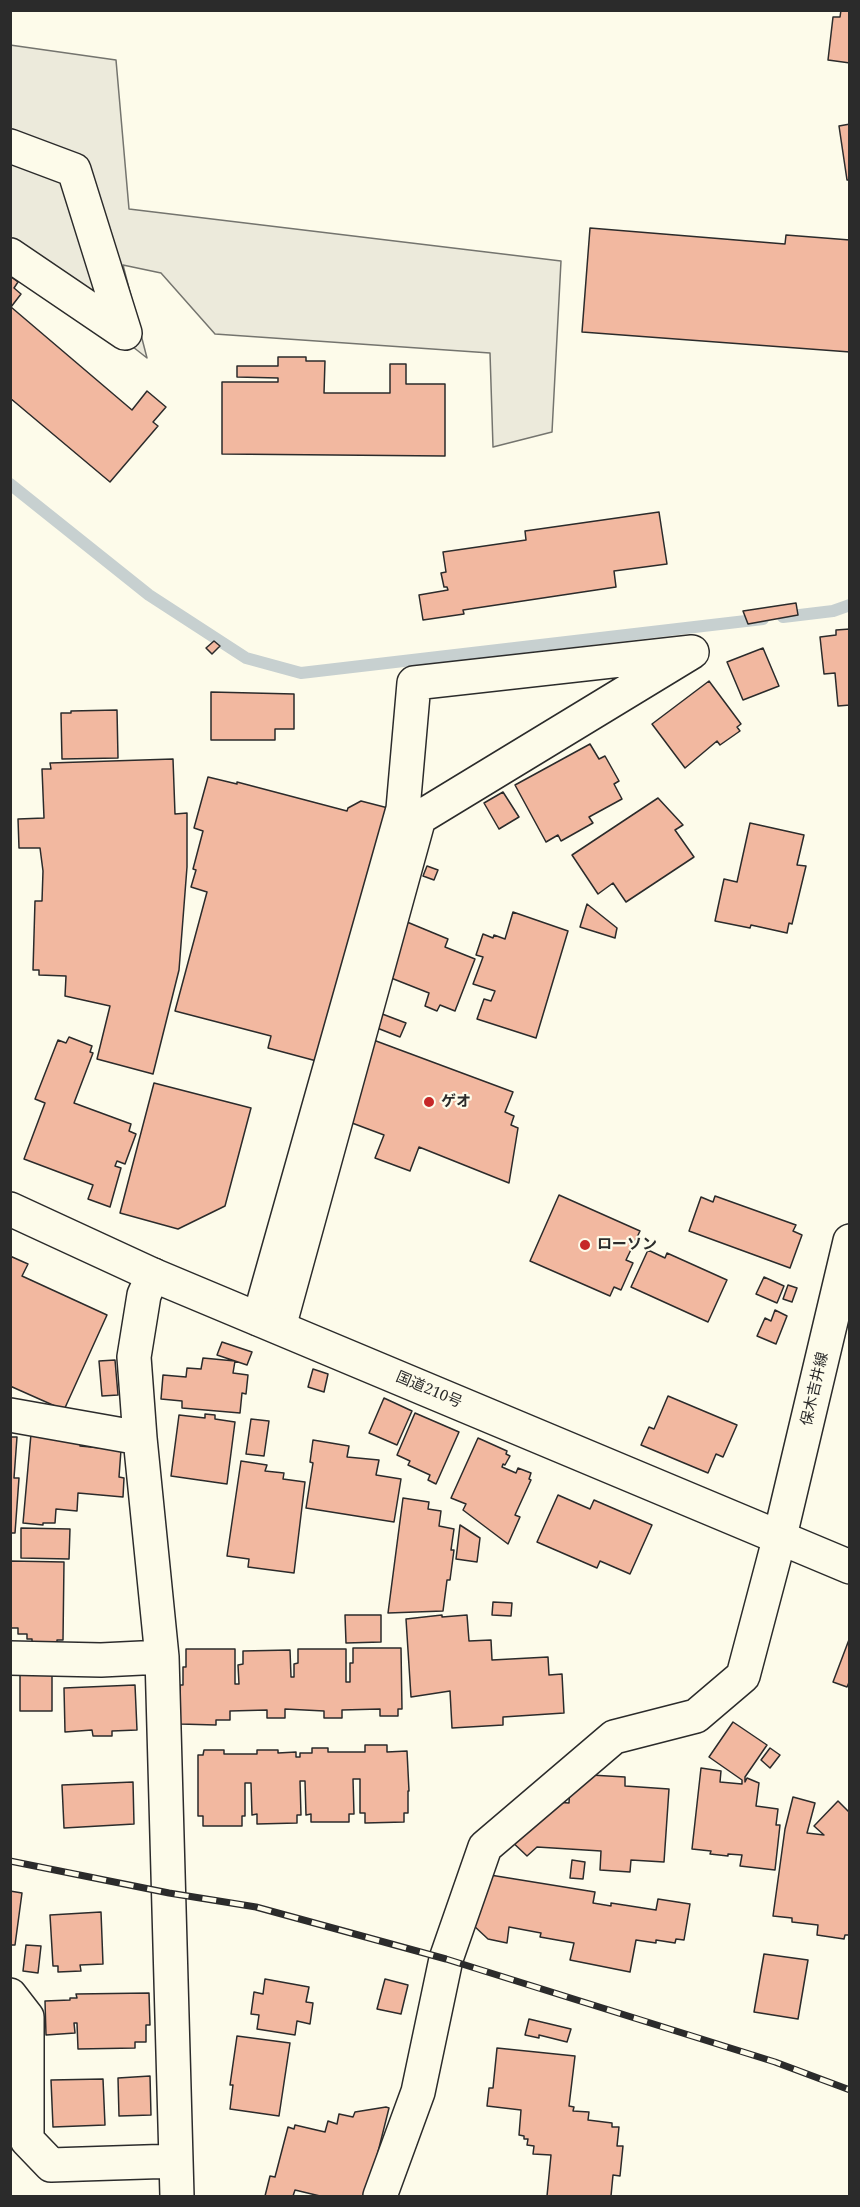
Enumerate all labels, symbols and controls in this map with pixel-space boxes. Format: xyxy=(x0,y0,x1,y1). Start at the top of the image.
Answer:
place label: ゲオ xyxy=(441,1093,471,1111)
marker: ゲオ xyxy=(422,1095,436,1109)
place label: ローソン xyxy=(597,1236,657,1254)
marker: ローソン xyxy=(578,1238,592,1252)
street label: 保木吉井線 xyxy=(798,1350,832,1428)
street label: 国道210号 xyxy=(393,1368,465,1412)

